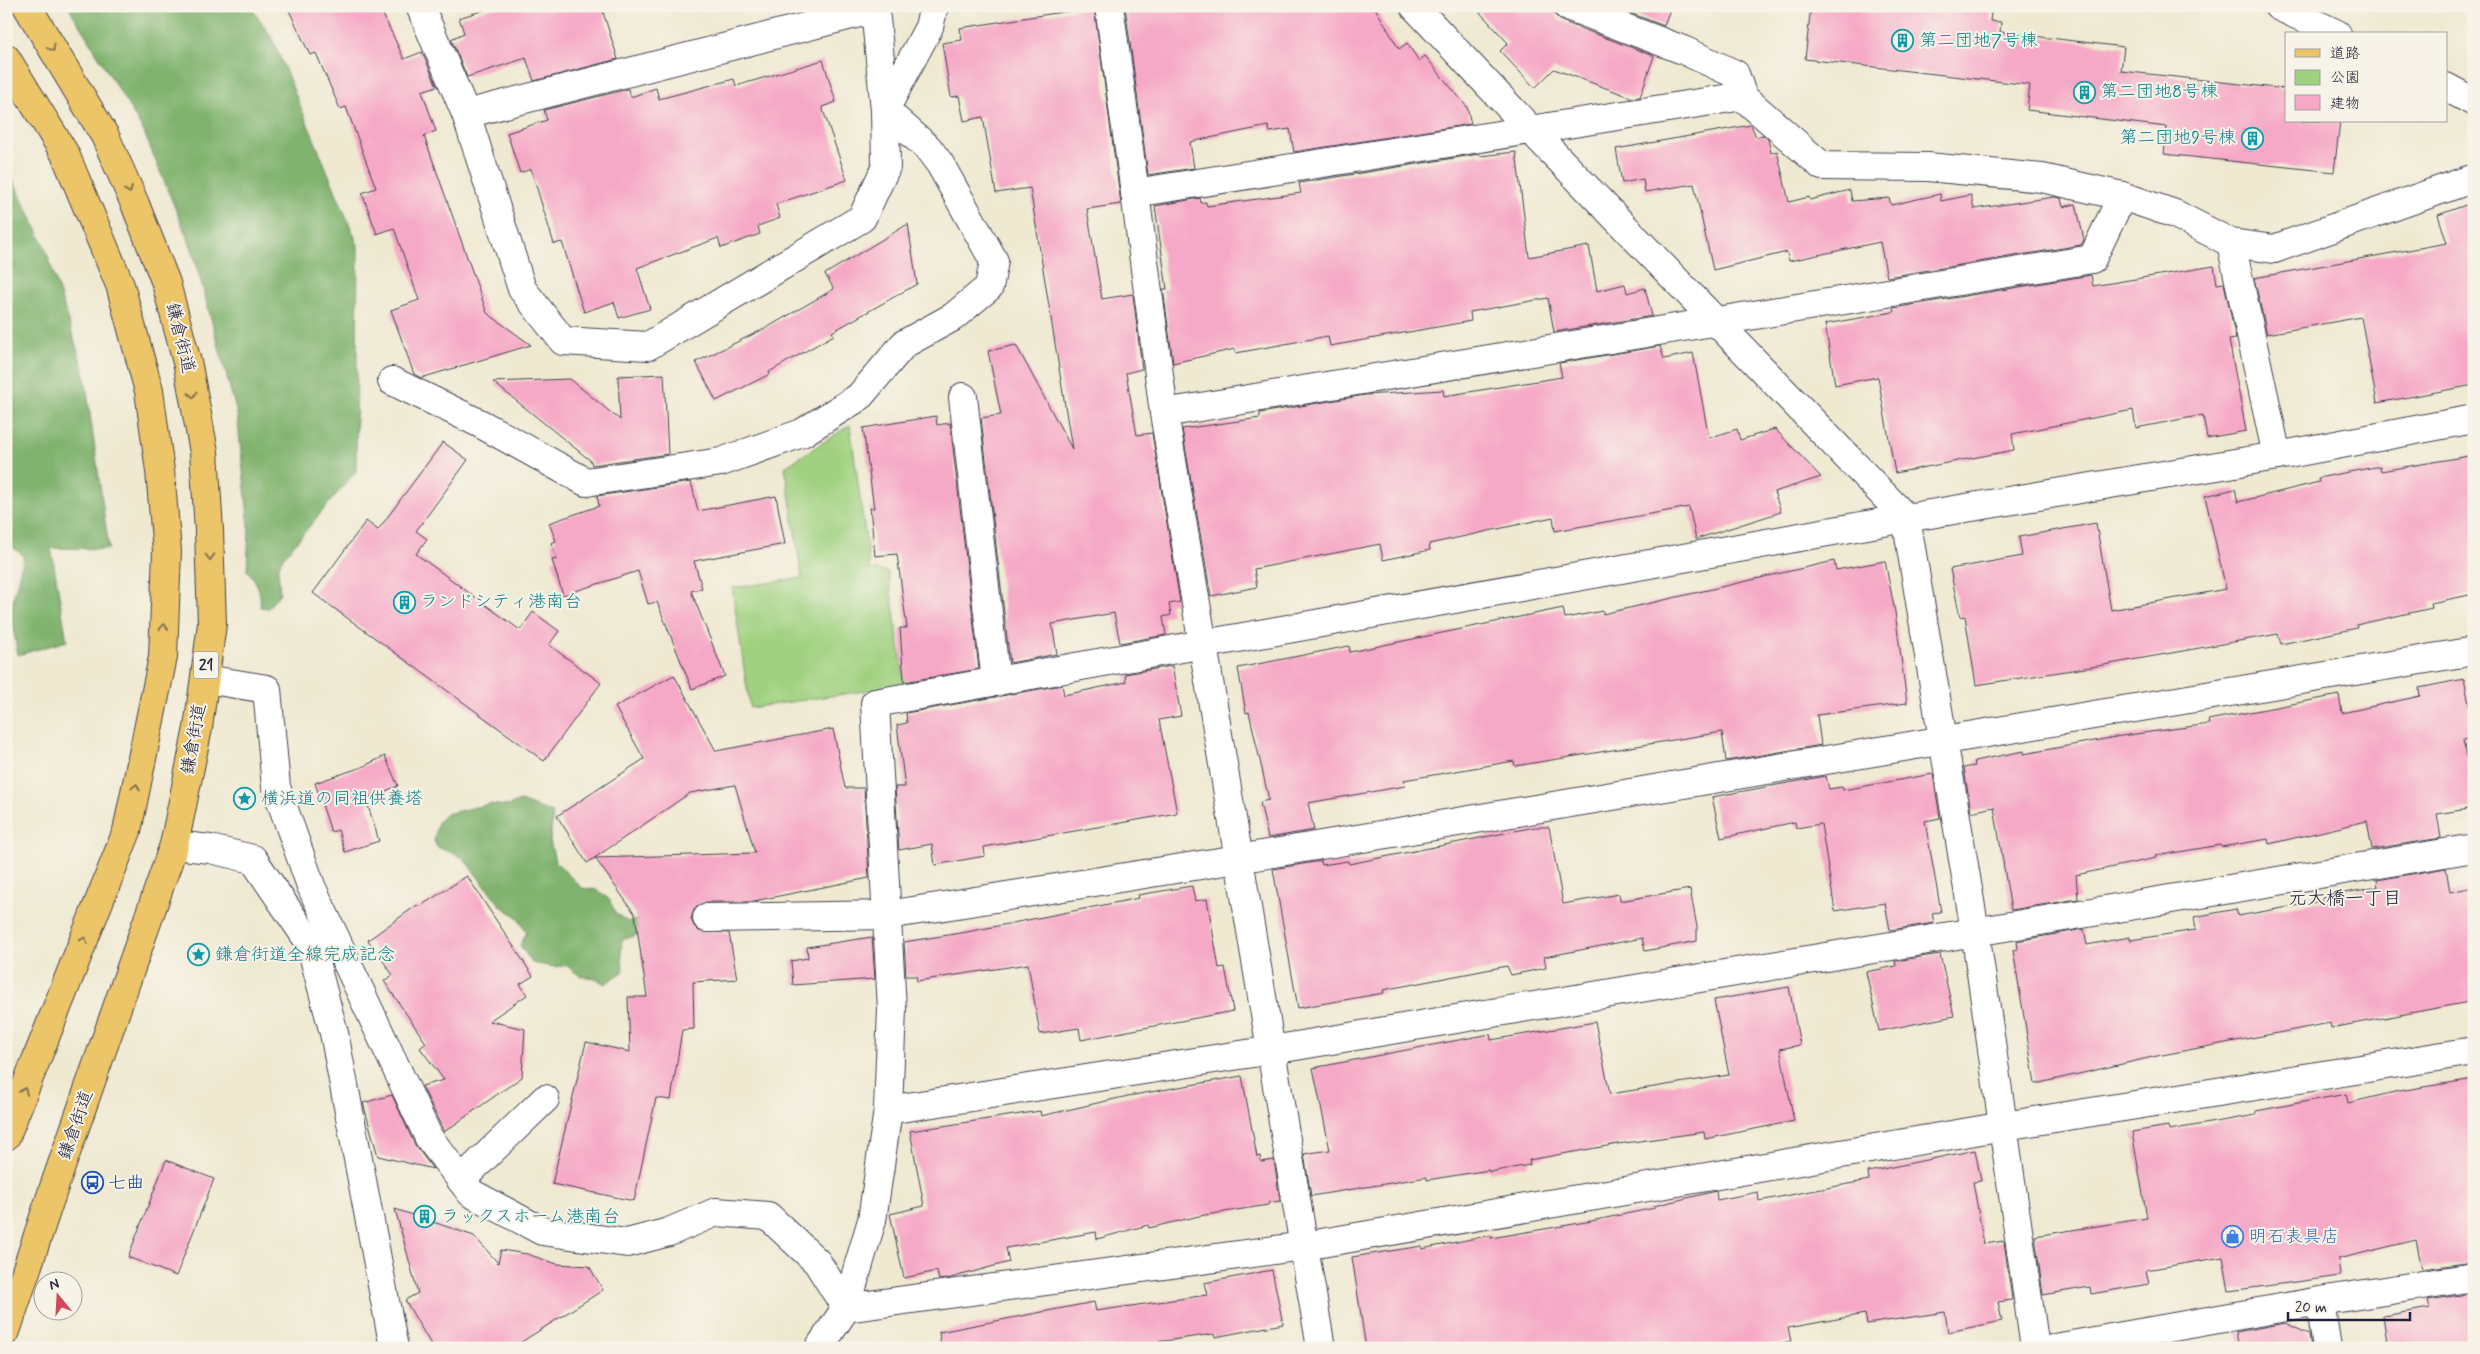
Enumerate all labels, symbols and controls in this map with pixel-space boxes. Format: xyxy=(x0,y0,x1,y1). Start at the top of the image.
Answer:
building icon: 第二団地7号棟 xyxy=(1891,29,1915,53)
place label: 第二団地7号棟 xyxy=(1919,29,2038,53)
legend xyxy=(2285,32,2448,122)
one-way arrow xyxy=(45,42,55,51)
text: 道路 xyxy=(2330,44,2360,64)
text: 公園 xyxy=(2330,68,2360,88)
building icon: 第二団地8号棟 xyxy=(2072,80,2096,104)
place label: 第二団地8号棟 xyxy=(2100,80,2218,104)
text: 建物 xyxy=(2330,94,2360,114)
place label: 第二団地9号棟 xyxy=(2119,126,2236,150)
building icon: 第二団地9号棟 xyxy=(2240,126,2264,150)
one-way arrow xyxy=(123,185,134,194)
street label: 鎌倉街道 xyxy=(160,300,200,376)
one-way arrow xyxy=(188,391,198,400)
one-way arrow xyxy=(205,553,215,561)
building icon: ランドシティ港南台 xyxy=(392,590,416,614)
place label: ランドシティ港南台 xyxy=(420,590,582,614)
one-way arrow xyxy=(159,623,170,631)
road number: 21 xyxy=(194,652,218,678)
street label: 鎌倉街道 xyxy=(176,701,212,777)
one-way arrow xyxy=(131,782,141,791)
place icon: 横浜道の同祖供養塔 xyxy=(233,787,257,811)
place label: 横浜道の同祖供養塔 xyxy=(261,787,423,811)
district label: 元大橋一丁目 xyxy=(2288,886,2402,911)
one-way arrow xyxy=(78,936,88,945)
place icon: 鎌倉街道全線完成記念 xyxy=(187,943,211,967)
place label: 鎌倉街道全線完成記念 xyxy=(215,943,395,967)
one-way arrow xyxy=(18,1087,28,1096)
street label: 鎌倉街道 xyxy=(53,1087,99,1163)
bus stop icon: 七曲 xyxy=(80,1171,104,1195)
place label: 七曲 xyxy=(108,1171,144,1195)
building icon: ラックスホーム港南台 xyxy=(413,1205,437,1229)
place label: ラックスホーム港南台 xyxy=(441,1205,620,1229)
shop icon: 明石表具店 xyxy=(2221,1225,2245,1249)
place label: 明石表具店 xyxy=(2249,1225,2339,1249)
north arrow xyxy=(32,1272,82,1322)
text: N xyxy=(47,1275,62,1295)
scale bar xyxy=(2288,1289,2410,1321)
text: 20 m xyxy=(2295,1298,2327,1318)

